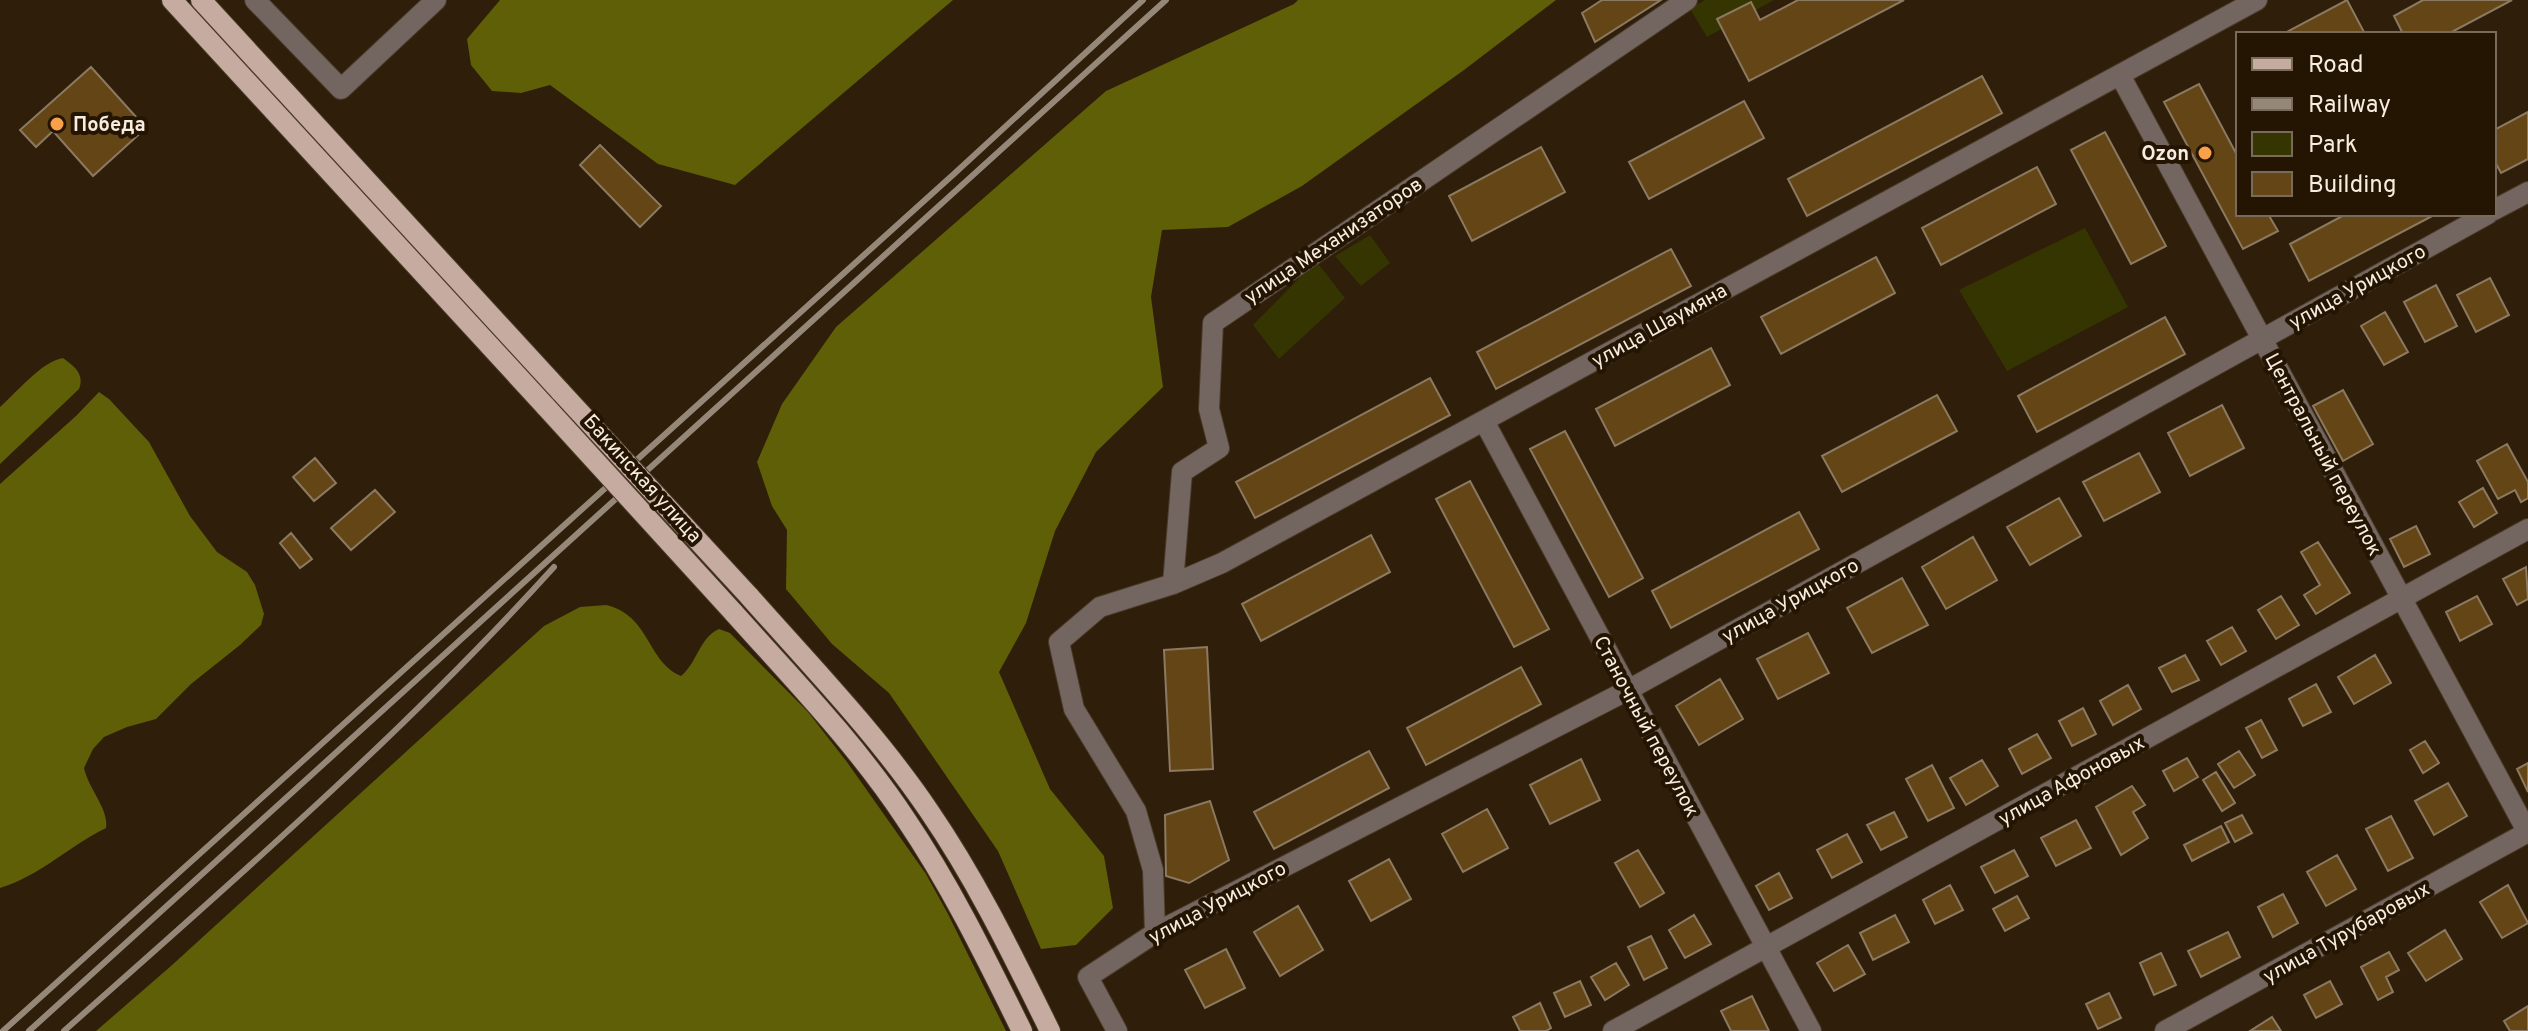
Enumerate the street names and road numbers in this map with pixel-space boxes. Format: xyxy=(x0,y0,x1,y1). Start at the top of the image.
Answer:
street label: улица Механизаторов xyxy=(1240,172,1428,311)
street label: улица Урицкого xyxy=(2285,239,2431,336)
street label: улица Шаумяна xyxy=(1588,279,1732,375)
street label: Центральный переулок xyxy=(2258,349,2387,561)
street label: Бакинская улица xyxy=(577,409,706,549)
street label: улица Урицкого xyxy=(1718,553,1864,650)
street label: Станочный переулок xyxy=(1586,632,1704,822)
street label: улица Афоновых xyxy=(1994,731,2150,833)
street label: улица Урицкого xyxy=(1144,856,1291,951)
street label: улица Турубаровых xyxy=(2259,877,2435,990)

